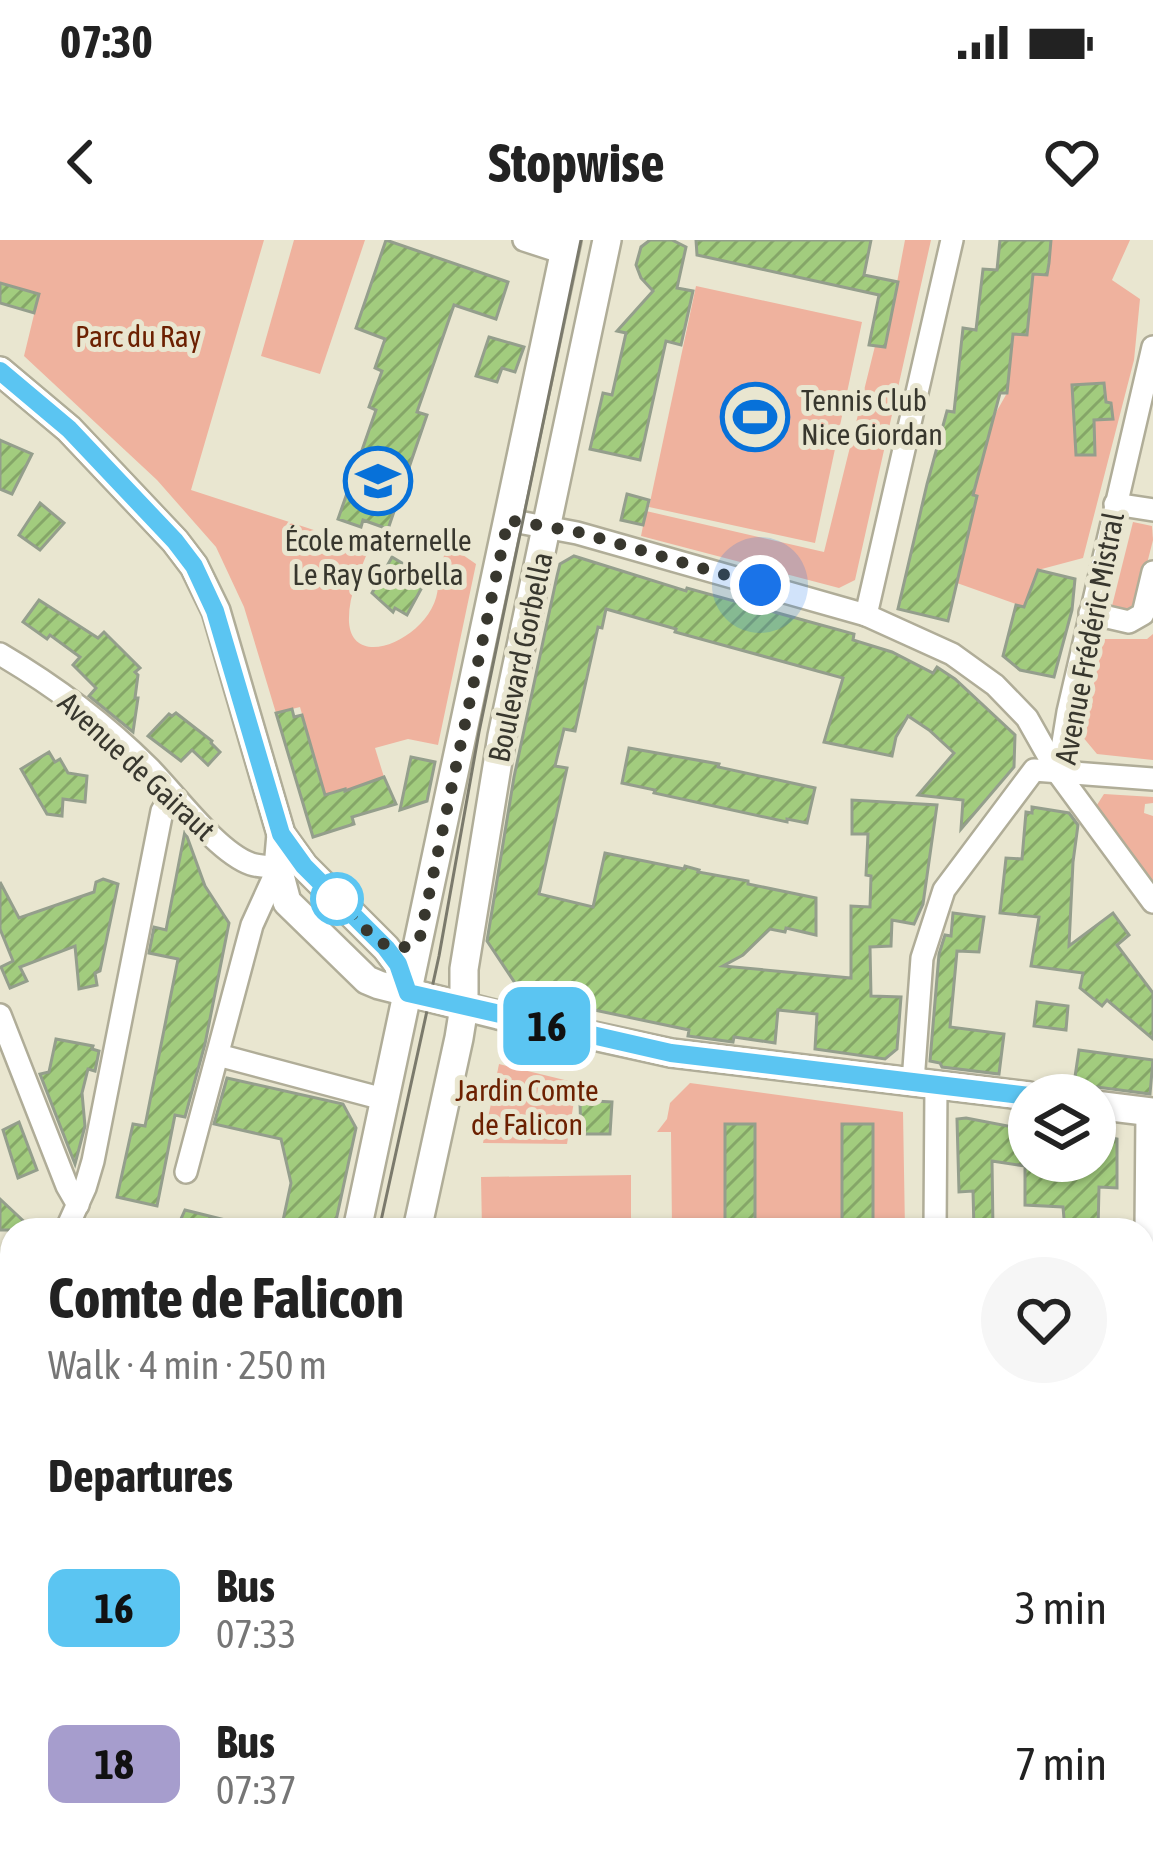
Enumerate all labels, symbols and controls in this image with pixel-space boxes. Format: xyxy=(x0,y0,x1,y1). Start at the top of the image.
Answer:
text: 07:30 xyxy=(60,16,153,68)
icon: back xyxy=(48,129,114,195)
icon: heart xyxy=(1039,129,1105,195)
text: Stopwise xyxy=(488,132,665,193)
park label: Parc du Ray xyxy=(75,319,201,353)
sports icon: Tennis Club Nice Giordan xyxy=(720,382,790,452)
place label: Tennis Club Nice Giordan xyxy=(801,383,943,451)
school or university icon: École maternelle Le Ray Gorbella xyxy=(343,446,413,516)
street label: Avenue Frédéric Mistral xyxy=(1048,509,1130,767)
place label: École maternelle Le Ray Gorbella xyxy=(284,523,472,591)
street label: Boulevard Gorbella xyxy=(481,549,559,765)
your location xyxy=(730,555,790,615)
street label: Avenue de Gairaut xyxy=(52,685,222,847)
unlabelled marker xyxy=(312,874,362,924)
line badge: 16 xyxy=(493,987,601,1065)
text: 16 xyxy=(527,1002,567,1050)
park label: Jardin Comte de Falicon xyxy=(455,1073,599,1141)
map controls xyxy=(1008,1074,1116,1182)
button: layers xyxy=(1008,1074,1116,1182)
button: heart xyxy=(981,1257,1107,1383)
text: Comte de Falicon xyxy=(48,1265,404,1330)
text: Walk · 4 min · 250 m xyxy=(48,1343,327,1387)
text: Departures xyxy=(48,1450,233,1502)
text: Bus xyxy=(216,1560,275,1612)
text: 3 min xyxy=(1015,1582,1107,1634)
text: 16 xyxy=(94,1584,134,1632)
text: 07:33 xyxy=(216,1612,296,1656)
text: Bus xyxy=(216,1716,275,1768)
text: 7 min xyxy=(1015,1738,1107,1790)
text: 18 xyxy=(94,1740,134,1788)
text: 07:37 xyxy=(216,1768,296,1812)

